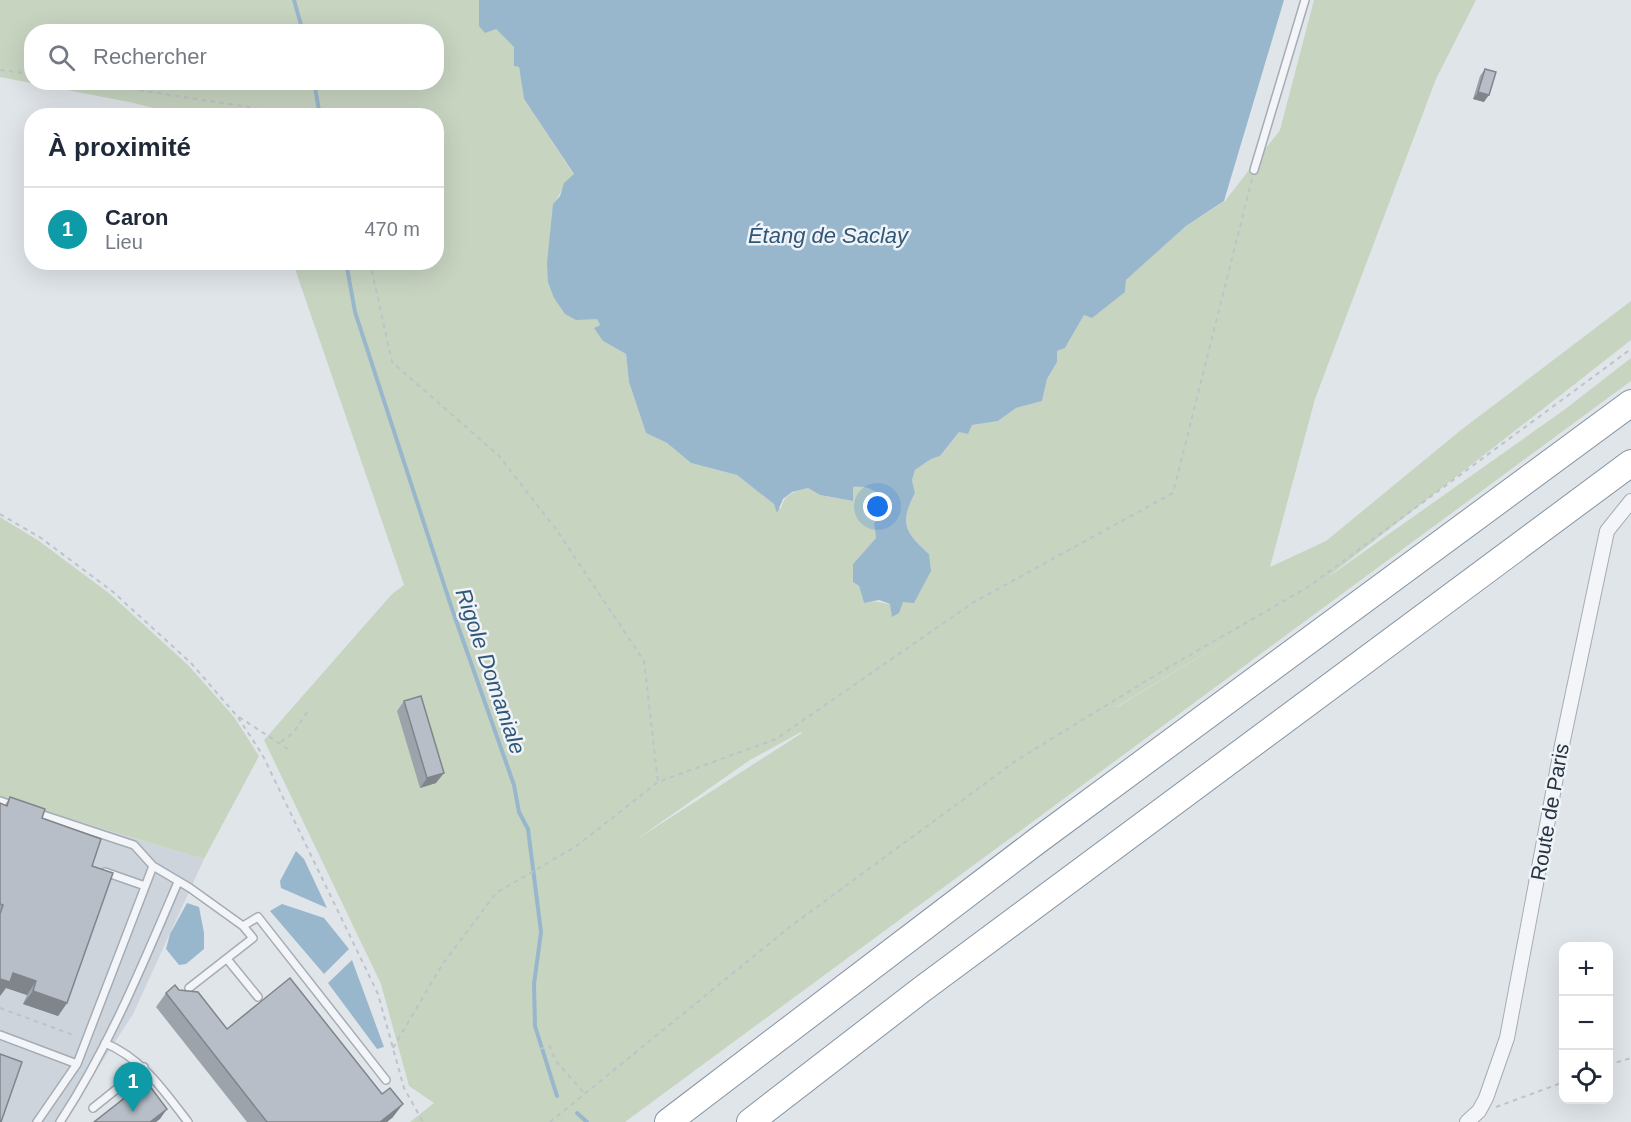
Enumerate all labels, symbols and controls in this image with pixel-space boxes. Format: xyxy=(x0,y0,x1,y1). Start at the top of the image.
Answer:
search box xyxy=(24,24,444,90)
icon: search xyxy=(45,41,78,74)
text: Rechercher xyxy=(93,44,207,69)
text: À proximité xyxy=(48,132,191,162)
text: Caron xyxy=(105,205,169,230)
text: 1 xyxy=(62,218,73,240)
text: 470 m xyxy=(364,218,420,240)
water label: Étang de Saclay xyxy=(748,223,910,248)
text: Lieu xyxy=(105,231,143,253)
your location xyxy=(863,492,892,521)
water label: Rigole Domaniale xyxy=(450,585,531,757)
street label: Route de Paris xyxy=(1526,742,1573,882)
map controls xyxy=(1559,942,1613,1104)
button: + xyxy=(1559,942,1613,996)
button: − xyxy=(1559,996,1613,1050)
button: locate xyxy=(1559,1050,1613,1104)
pin: 1 xyxy=(114,1062,152,1112)

